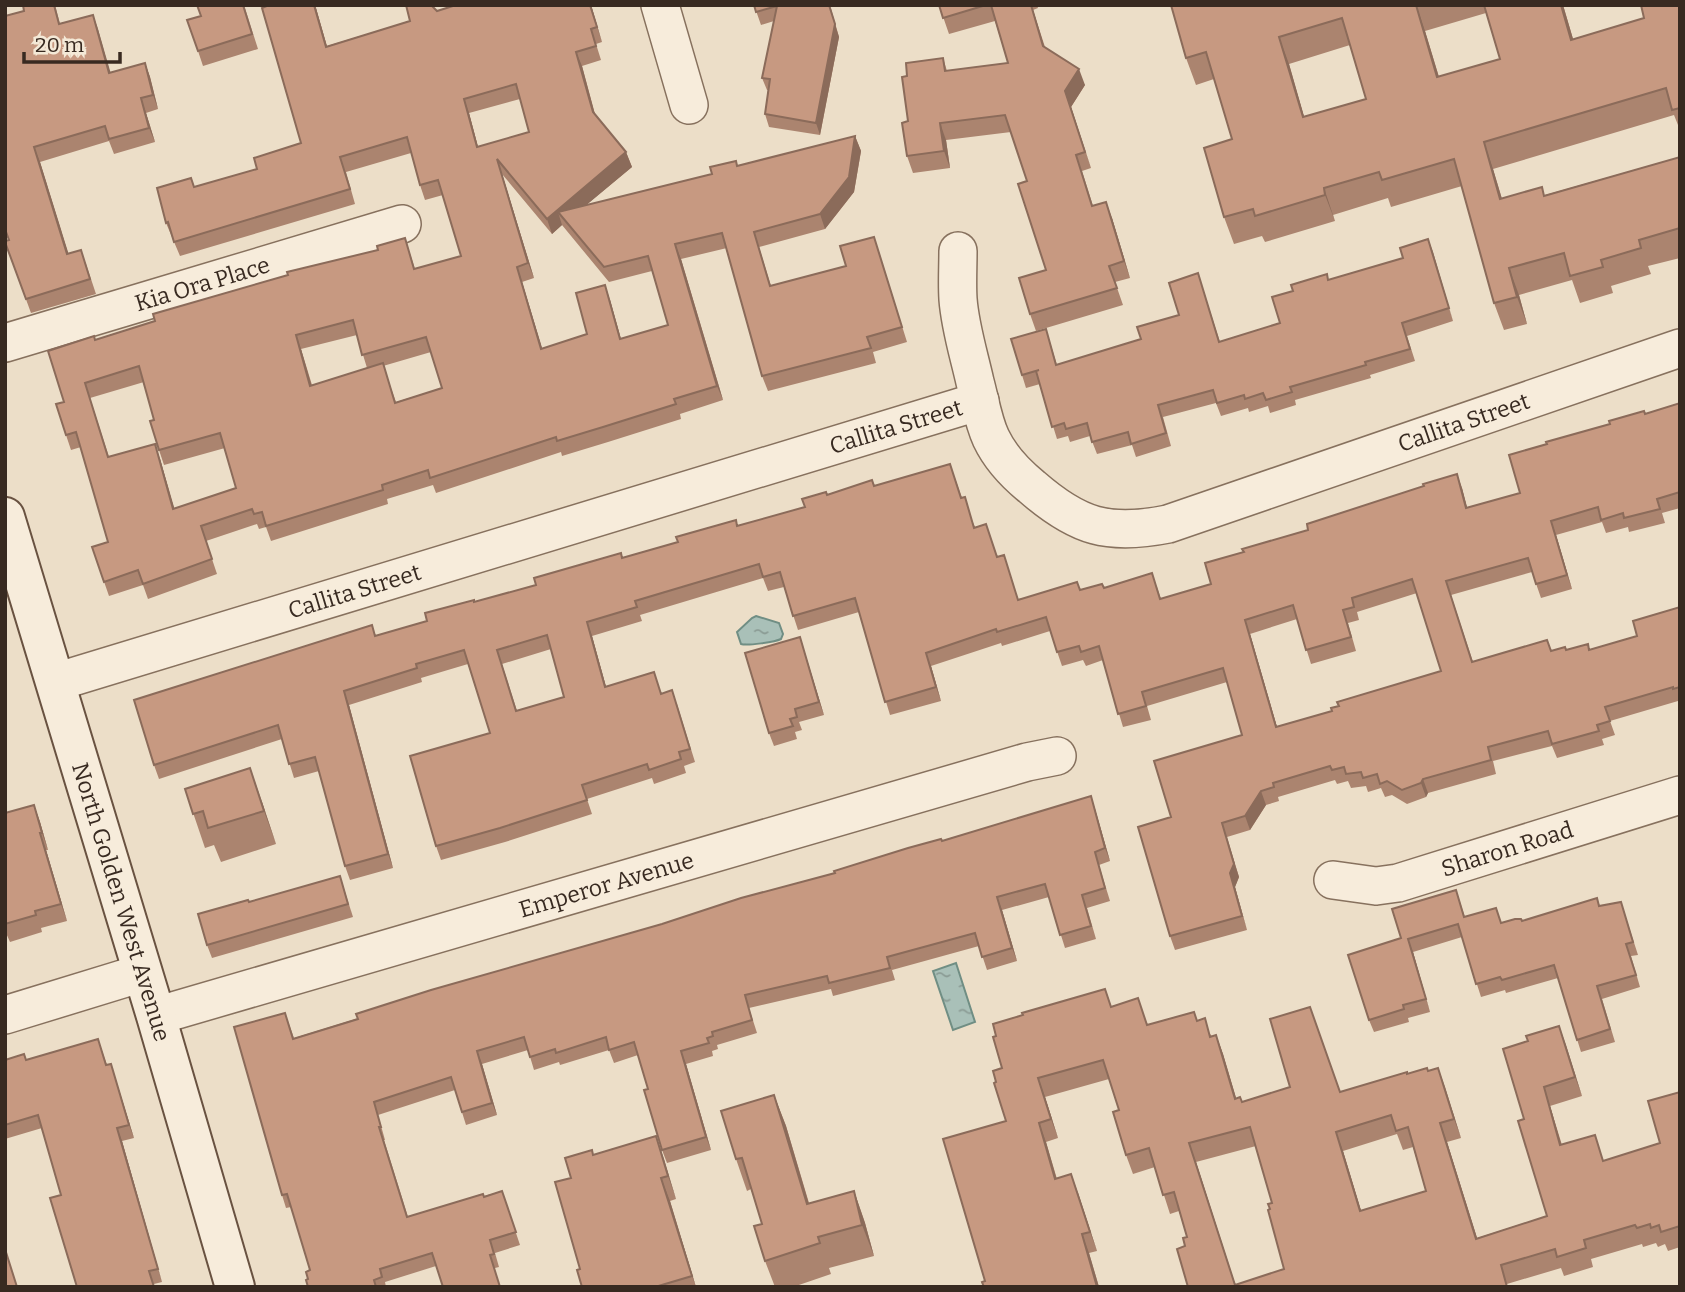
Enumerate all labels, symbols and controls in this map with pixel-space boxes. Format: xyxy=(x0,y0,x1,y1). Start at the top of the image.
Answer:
scale bar xyxy=(24,21,121,65)
text: 20 m xyxy=(35,32,84,58)
street label: Kia Ora Place xyxy=(132,250,273,317)
street label: Callita Street xyxy=(1394,387,1533,458)
street label: Callita Street xyxy=(826,393,966,460)
street label: Callita Street xyxy=(285,558,424,625)
street label: North Golden West Avenue xyxy=(66,759,177,1044)
street label: Sharon Road xyxy=(1438,815,1577,883)
street label: Emperor Avenue xyxy=(515,846,697,923)

